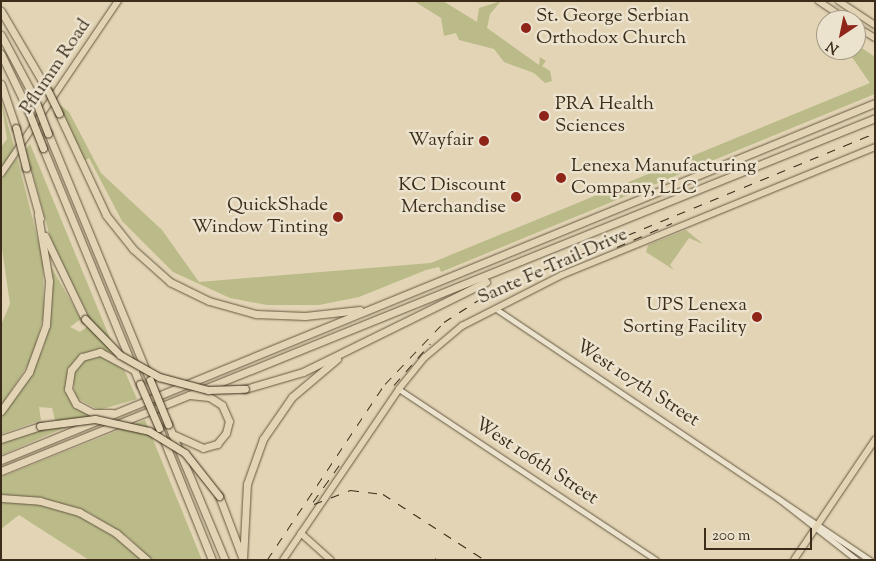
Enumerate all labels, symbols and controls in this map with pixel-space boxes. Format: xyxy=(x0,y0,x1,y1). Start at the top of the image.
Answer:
place label: St. George Serbian Orthodox Church xyxy=(536,6,690,50)
north arrow xyxy=(816,10,866,60)
street label: Pflumm Road xyxy=(16,15,96,119)
marker: St. George Serbian Orthodox Church xyxy=(520,22,532,34)
text: N xyxy=(823,35,843,58)
place label: PRA Health Sciences xyxy=(555,94,654,138)
marker: PRA Health Sciences xyxy=(537,109,551,123)
place label: Wayfair xyxy=(408,130,474,152)
marker: Wayfair xyxy=(478,135,490,147)
place label: Lenexa Manufacturing Company, LLC xyxy=(571,156,756,200)
marker: Lenexa Manufacturing Company, LLC xyxy=(555,172,567,184)
place label: KC Discount Merchandise xyxy=(398,175,506,219)
marker: KC Discount Merchandise xyxy=(510,191,522,203)
place label: QuickShade Window Tinting xyxy=(192,195,328,239)
marker: QuickShade Window Tinting xyxy=(332,211,344,223)
street label: Sante Fe Trail Drive xyxy=(475,224,631,310)
place label: UPS Lenexa Sorting Facility xyxy=(623,295,747,339)
marker: UPS Lenexa Sorting Facility xyxy=(751,311,763,323)
street label: West 107th Street xyxy=(571,336,703,432)
street label: West 106th Street xyxy=(470,414,602,510)
scale bar xyxy=(706,518,814,550)
text: 200 m xyxy=(712,526,751,547)

